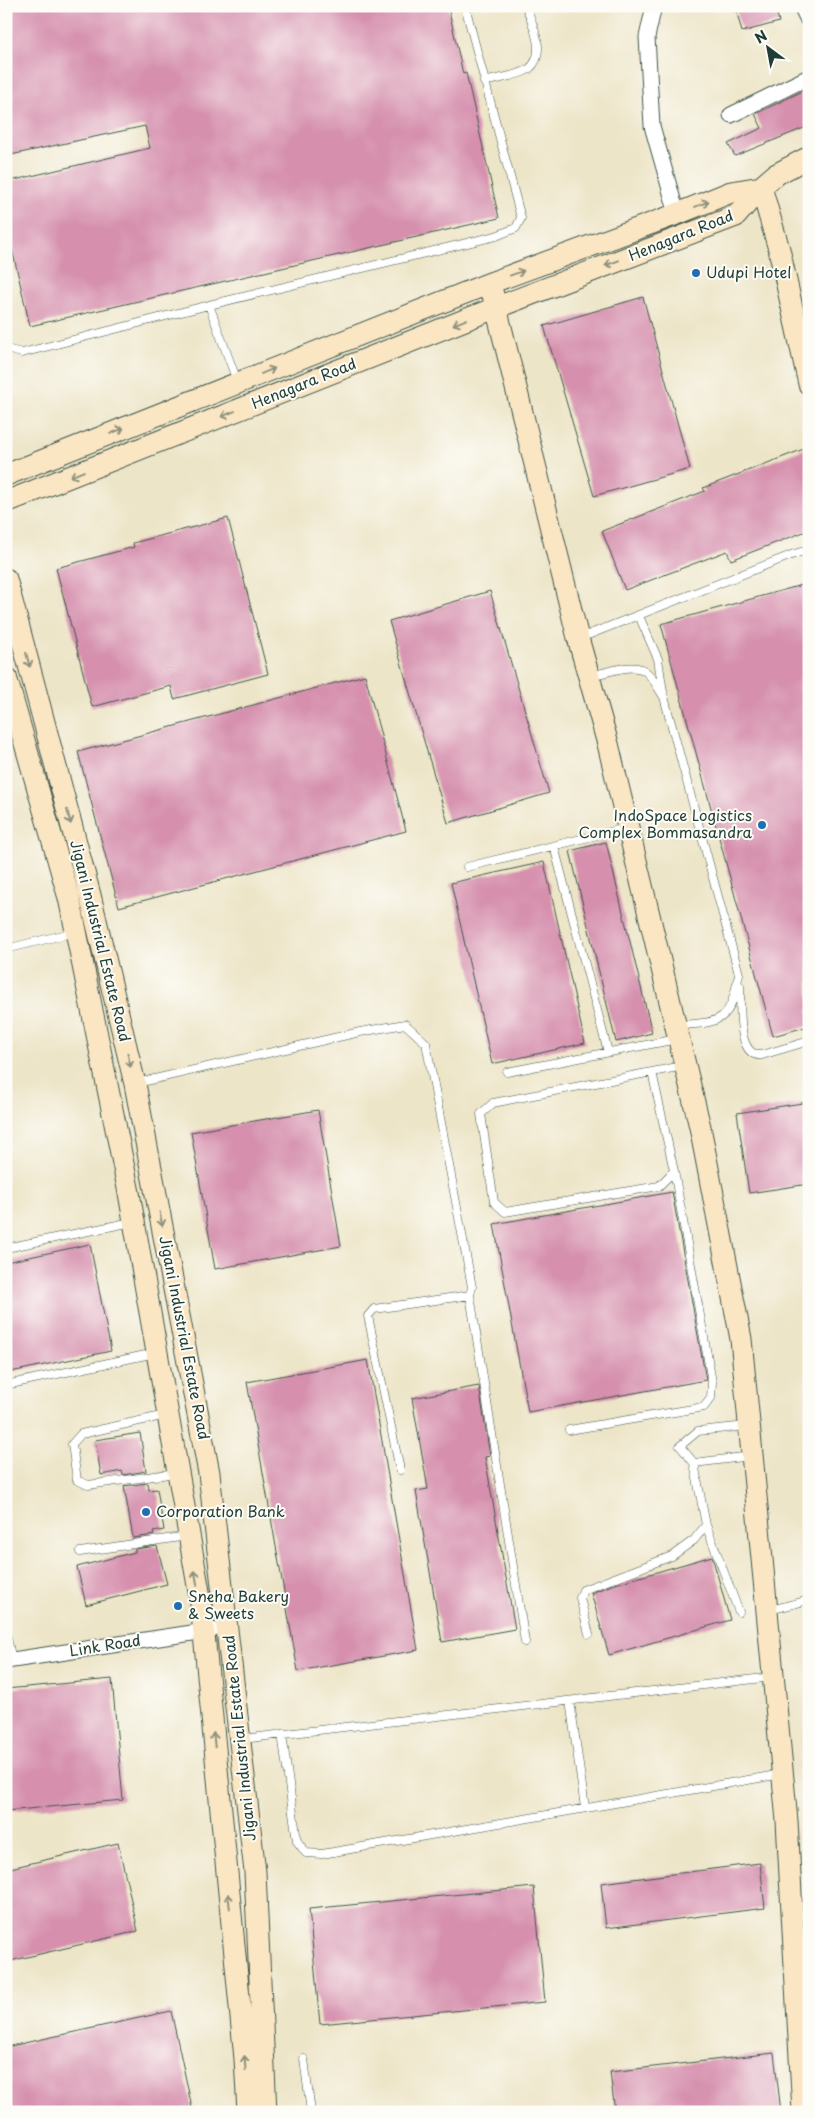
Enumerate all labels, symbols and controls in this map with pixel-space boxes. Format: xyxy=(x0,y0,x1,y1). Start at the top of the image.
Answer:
north arrow xyxy=(742,22,792,72)
text: N xyxy=(751,25,771,48)
one-way arrow xyxy=(694,198,709,207)
street label: Henagara Road xyxy=(624,203,736,266)
one-way arrow xyxy=(605,259,620,268)
place label: Udupi Hotel xyxy=(706,260,791,283)
marker: Udupi Hotel xyxy=(690,267,702,279)
one-way arrow xyxy=(508,268,524,277)
one-way arrow xyxy=(453,318,469,327)
street label: Henagara Road xyxy=(247,351,359,414)
one-way arrow xyxy=(260,365,275,374)
one-way arrow xyxy=(221,410,236,419)
one-way arrow xyxy=(108,426,124,435)
one-way arrow xyxy=(70,470,85,479)
one-way arrow xyxy=(23,651,33,667)
place label: IndoSpace Logistics Complex Bommasandra xyxy=(578,803,753,843)
one-way arrow xyxy=(65,808,75,824)
marker: IndoSpace Logistics Complex Bommasandra xyxy=(756,819,768,831)
street label: Jigani Industrial Estate Road xyxy=(65,837,138,1044)
one-way arrow xyxy=(125,1051,134,1067)
one-way arrow xyxy=(157,1211,167,1227)
street label: Jigani Industrial Estate Road xyxy=(154,1234,217,1442)
place label: Corporation Bank xyxy=(156,1499,285,1522)
marker: Corporation Bank xyxy=(140,1506,152,1518)
one-way arrow xyxy=(191,1570,201,1586)
place label: Sneha Bakery & Sweets xyxy=(188,1584,289,1624)
marker: Sneha Bakery & Sweets xyxy=(172,1600,184,1612)
street label: Link Road xyxy=(67,1628,142,1662)
street label: Jigani Industrial Estate Road xyxy=(216,1634,261,1842)
one-way arrow xyxy=(209,1732,219,1748)
one-way arrow xyxy=(225,1894,234,1910)
one-way arrow xyxy=(240,2055,249,2071)

